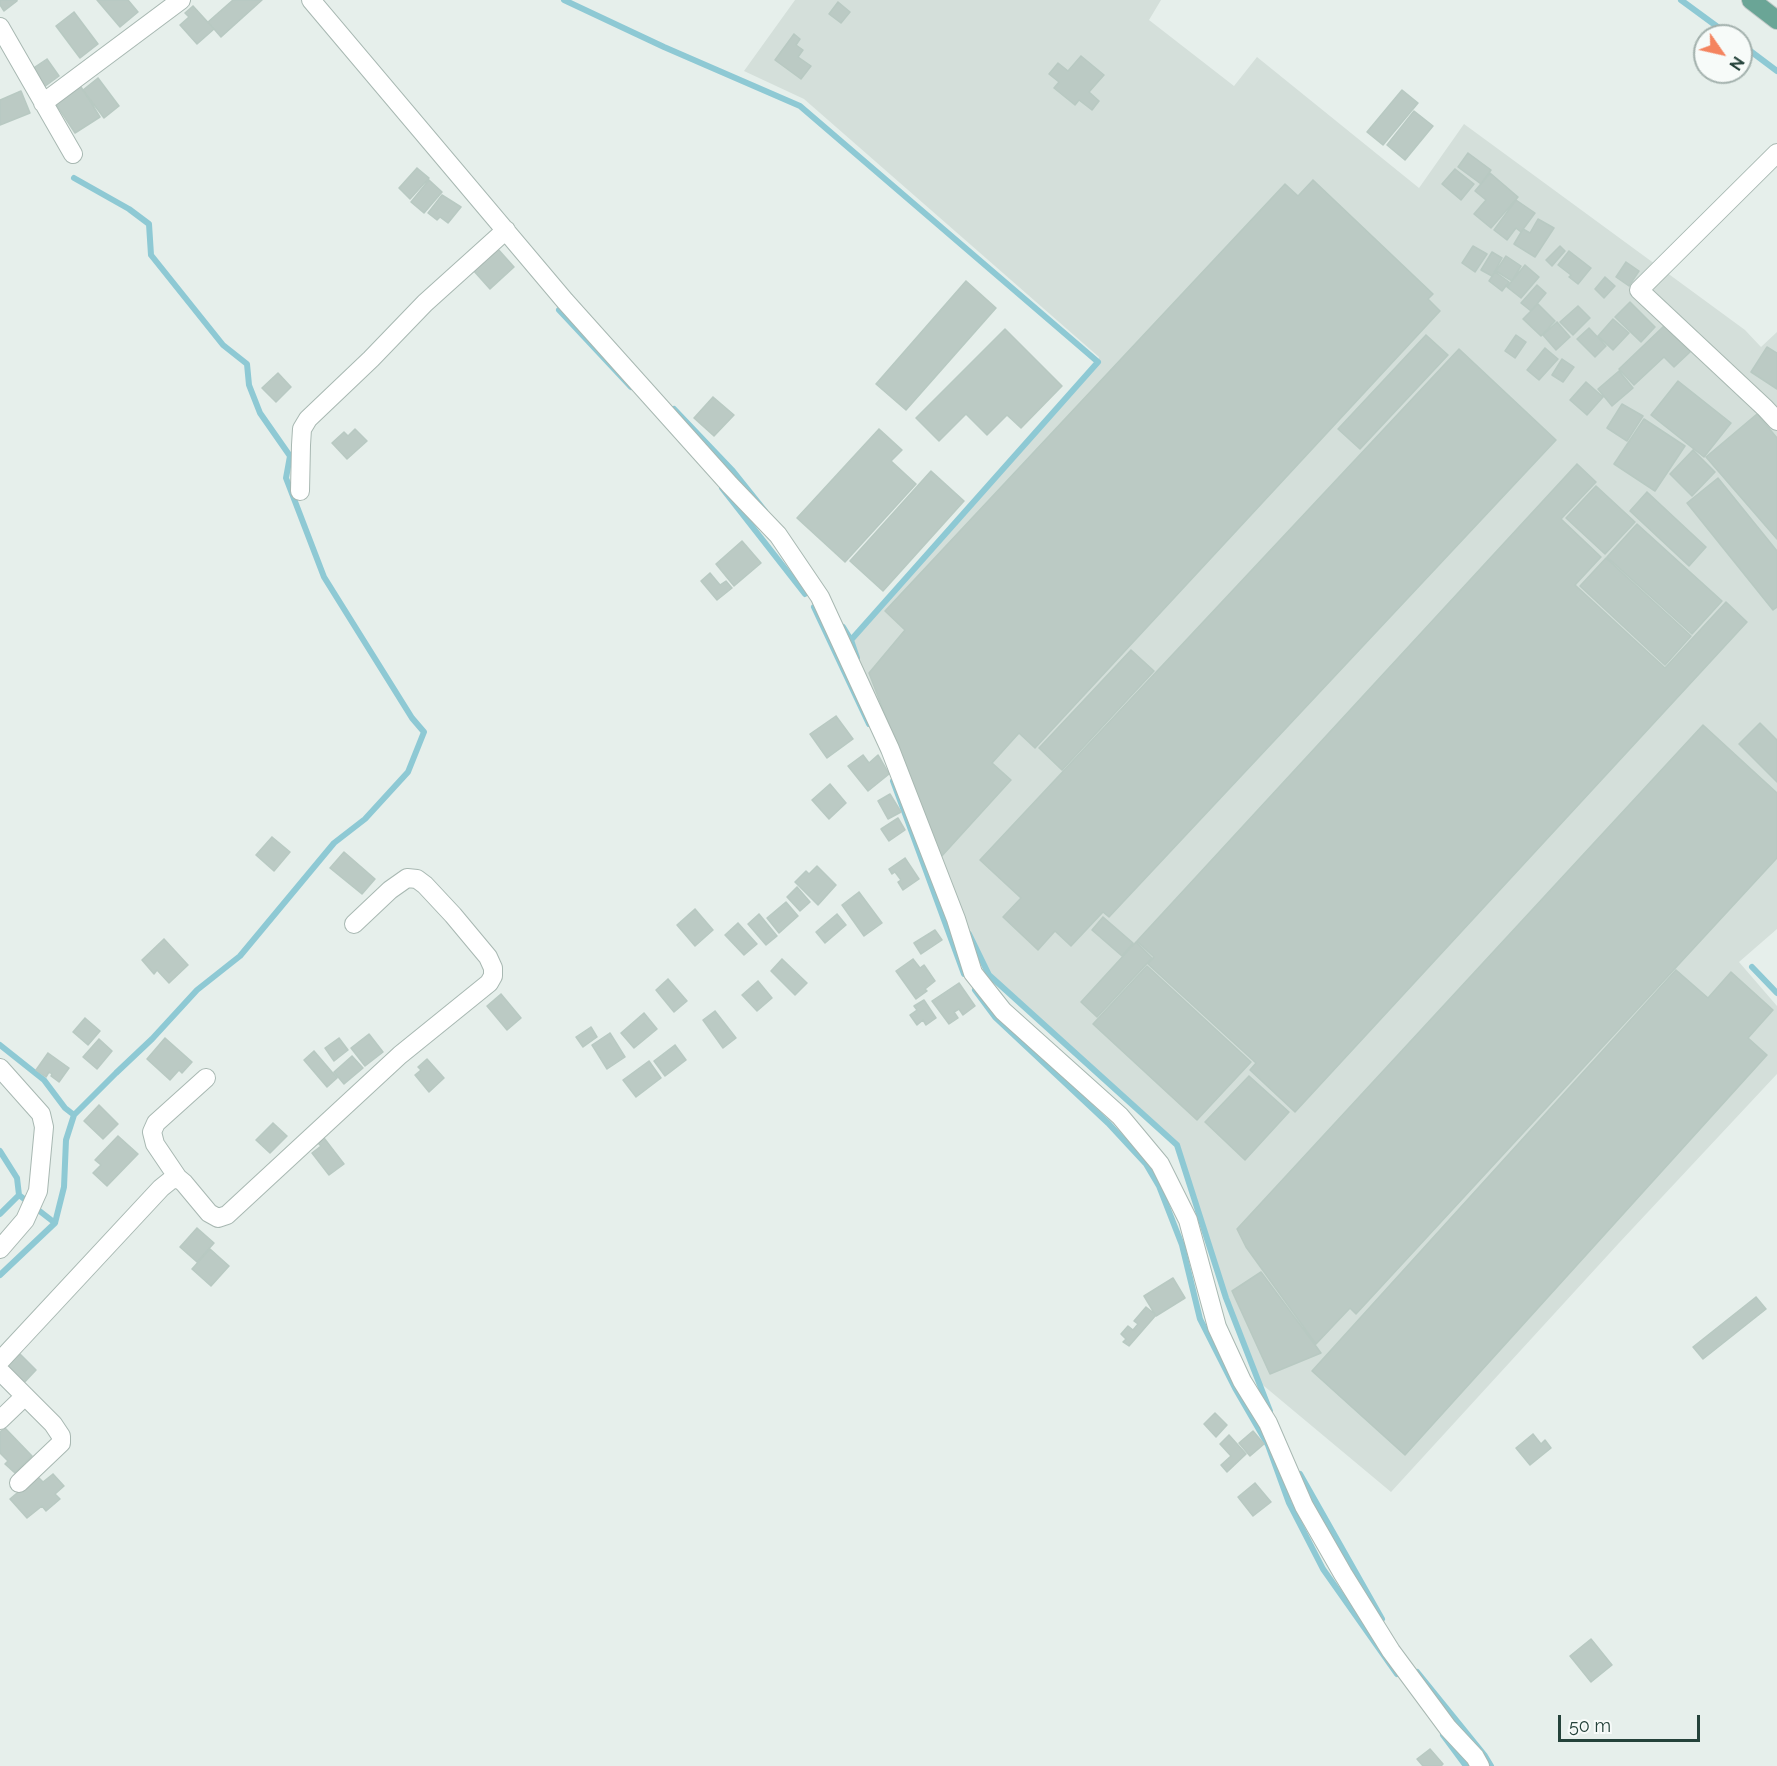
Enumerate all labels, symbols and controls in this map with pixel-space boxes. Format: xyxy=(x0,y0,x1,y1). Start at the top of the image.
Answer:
north arrow xyxy=(1693,24,1753,84)
text: N xyxy=(1725,53,1748,74)
scale bar xyxy=(1561,1703,1704,1741)
text: 50 m xyxy=(1569,1715,1611,1736)

